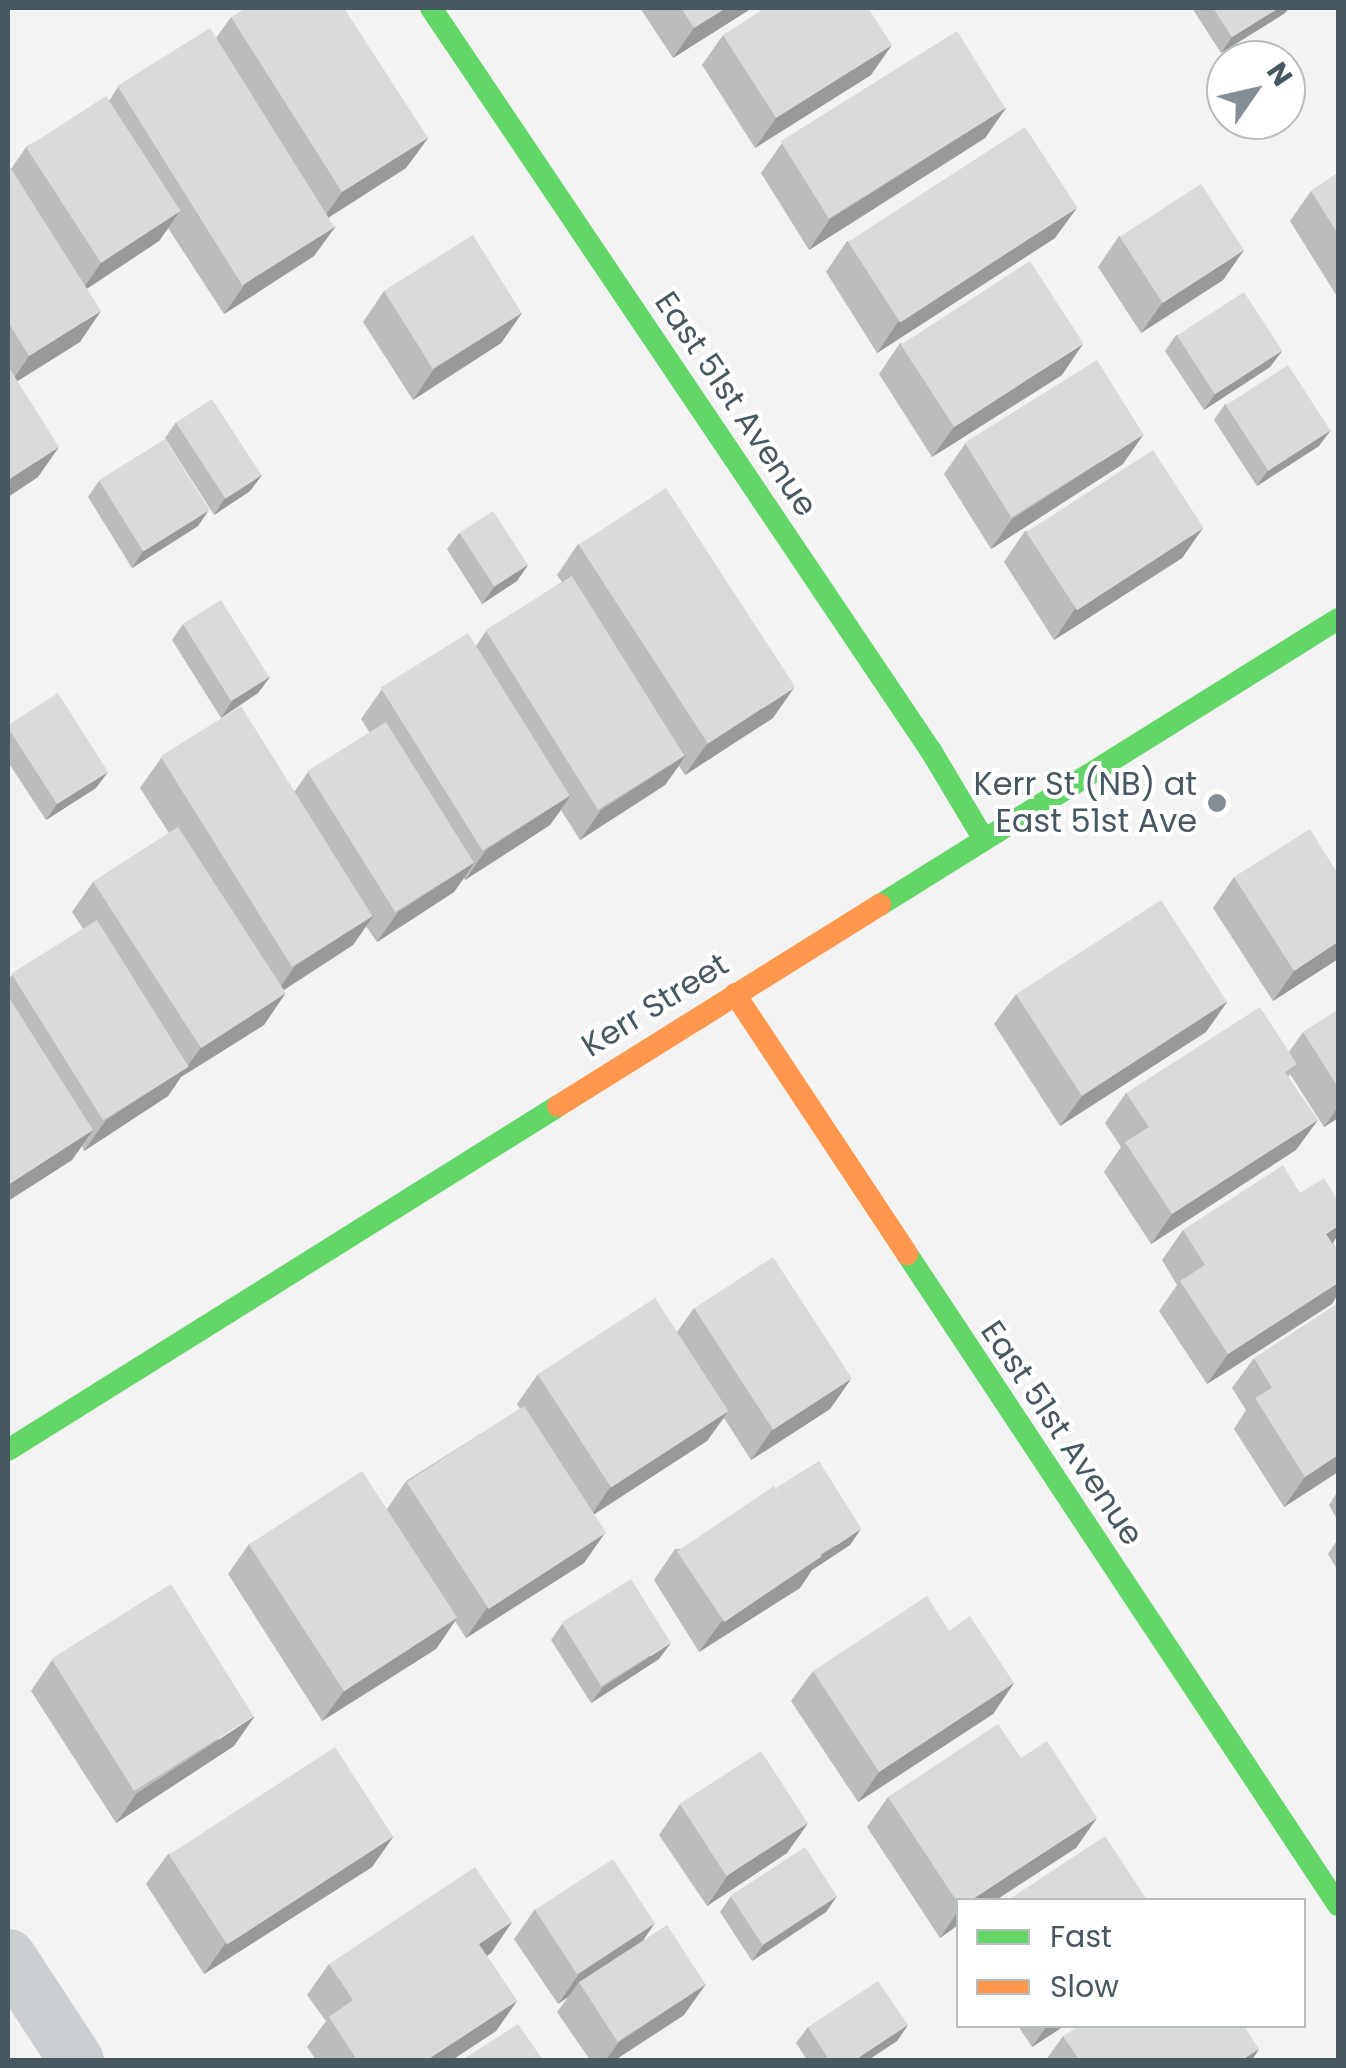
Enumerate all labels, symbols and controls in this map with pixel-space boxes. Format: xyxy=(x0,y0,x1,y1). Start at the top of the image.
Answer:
north arrow xyxy=(1206,40,1306,140)
text: N xyxy=(1258,54,1302,94)
street label: East 51st Avenue xyxy=(647,285,825,523)
place label: Kerr St (NB) at East 51st Ave xyxy=(974,766,1197,841)
marker: Kerr St (NB) at East 51st Ave xyxy=(1206,792,1228,814)
street label: Kerr Street xyxy=(575,945,735,1065)
street label: East 51st Avenue xyxy=(973,1314,1151,1552)
legend xyxy=(956,1898,1306,2028)
text: Fast xyxy=(1050,1915,1112,1958)
text: Slow xyxy=(1050,1965,1119,2008)

